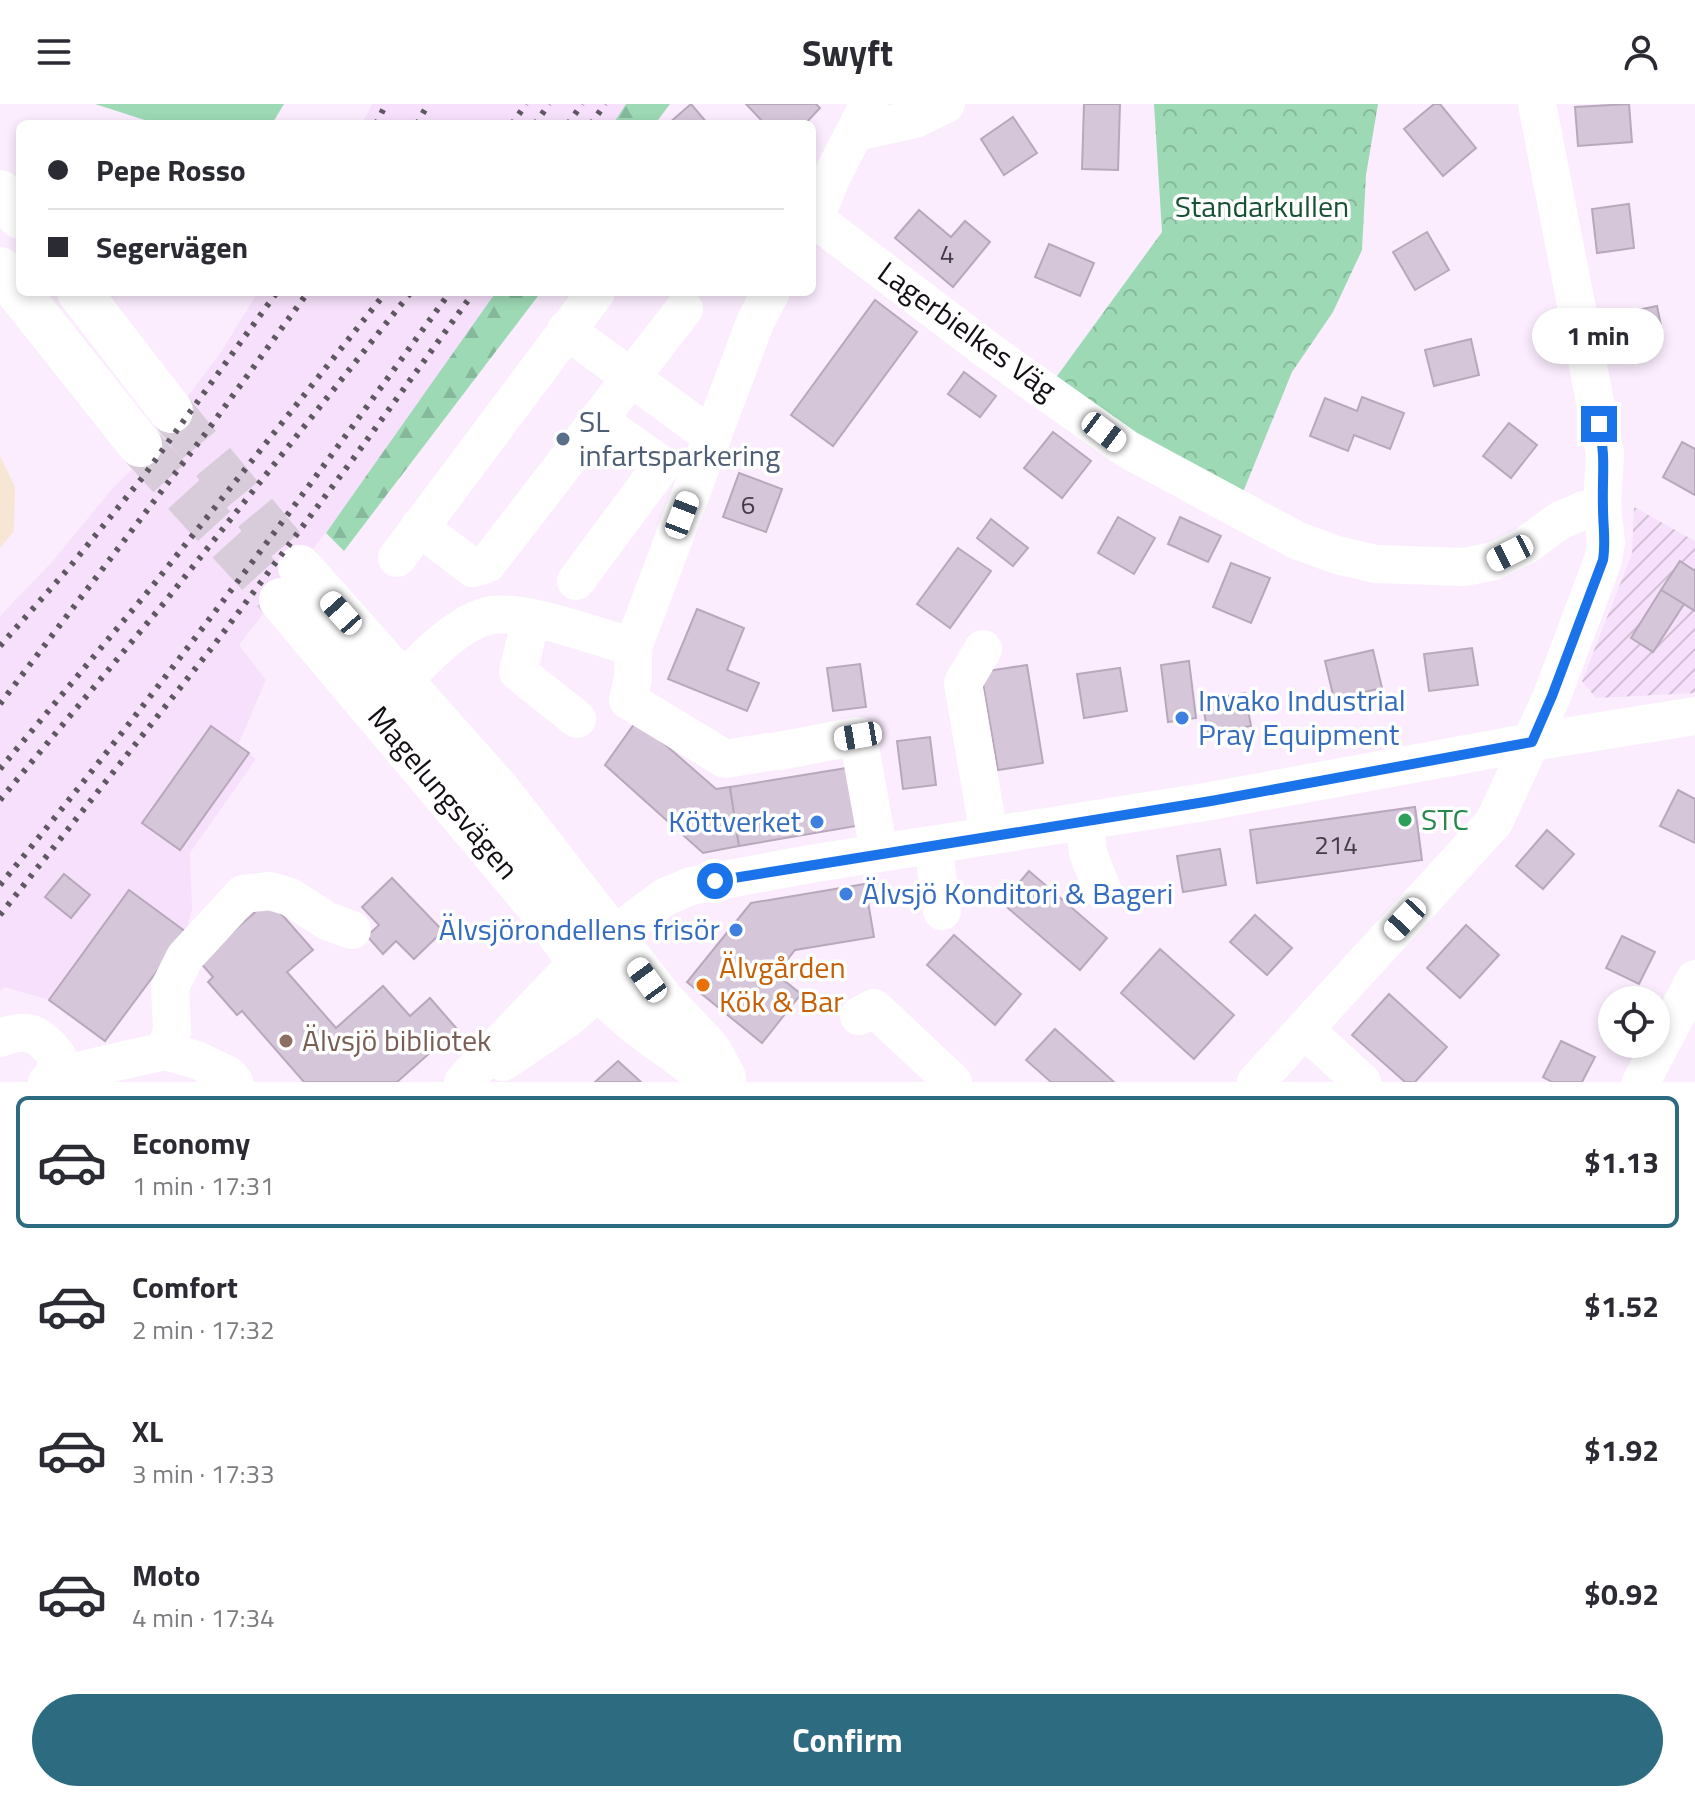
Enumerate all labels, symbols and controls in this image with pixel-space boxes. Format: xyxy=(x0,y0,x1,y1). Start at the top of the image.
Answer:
text: Swyft xyxy=(802,25,893,80)
icon: menu xyxy=(32,30,76,74)
icon: person xyxy=(1619,30,1663,74)
text: Pepe Rosso xyxy=(96,147,246,193)
park label: Standarkullen xyxy=(1175,183,1349,229)
text: Segervägen xyxy=(96,224,248,270)
house number: 4 xyxy=(940,234,954,273)
street label: Lagerbielkes Väg xyxy=(868,249,1067,411)
callout: 1 min xyxy=(1533,308,1665,364)
text: 1 min xyxy=(1566,316,1630,355)
place label: SL infartsparkering xyxy=(579,398,780,478)
route end xyxy=(1581,406,1617,442)
car xyxy=(1078,408,1130,456)
marker: SL infartsparkering xyxy=(554,430,572,448)
house number: 6 xyxy=(741,485,755,524)
car xyxy=(662,488,702,542)
car xyxy=(1483,531,1537,575)
car xyxy=(316,587,366,639)
place label: Invako Industrial Pray Equipment xyxy=(1198,677,1406,757)
street label: Magelungsvägen xyxy=(357,695,530,889)
marker: Invako Industrial Pray Equipment xyxy=(1173,709,1191,727)
car xyxy=(832,720,884,752)
place label: STC xyxy=(1421,796,1469,842)
place label: Köttverket xyxy=(668,798,801,844)
marker: STC xyxy=(1396,811,1414,829)
marker: Köttverket xyxy=(808,813,826,831)
house number: 214 xyxy=(1314,825,1358,864)
route start xyxy=(697,863,733,899)
place label: Älvsjö Konditori & Bageri xyxy=(862,870,1173,916)
marker: Älvsjö Konditori & Bageri xyxy=(837,885,855,903)
car xyxy=(1380,893,1430,945)
place label: Älvsjörondellens frisör xyxy=(439,906,720,952)
marker: Älvsjörondellens frisör xyxy=(727,921,745,939)
place label: Älvgården Kök & Bar xyxy=(719,944,846,1024)
car xyxy=(623,954,671,1006)
marker: Älvgården Kök & Bar xyxy=(694,976,712,994)
map controls xyxy=(1598,986,1670,1058)
button: locate xyxy=(1598,986,1670,1058)
place label: Älvsjö bibliotek xyxy=(302,1017,491,1063)
marker: Älvsjö bibliotek xyxy=(277,1032,295,1050)
text: Economy xyxy=(132,1120,250,1166)
icon: car xyxy=(36,1126,108,1198)
text: $1.13 xyxy=(1584,1139,1659,1185)
text: 1 min · 17:31 xyxy=(132,1166,275,1205)
text: Comfort xyxy=(132,1264,238,1310)
icon: car xyxy=(36,1270,108,1342)
text: $1.52 xyxy=(1584,1283,1659,1329)
text: 2 min · 17:32 xyxy=(132,1310,275,1349)
text: XL xyxy=(132,1408,163,1454)
icon: car xyxy=(36,1414,108,1486)
text: $1.92 xyxy=(1584,1427,1659,1473)
text: 3 min · 17:33 xyxy=(132,1454,275,1493)
text: Moto xyxy=(132,1552,200,1598)
icon: car xyxy=(36,1558,108,1630)
text: $0.92 xyxy=(1584,1571,1659,1617)
text: 4 min · 17:34 xyxy=(132,1598,275,1637)
button: Confirm xyxy=(32,1694,1663,1786)

